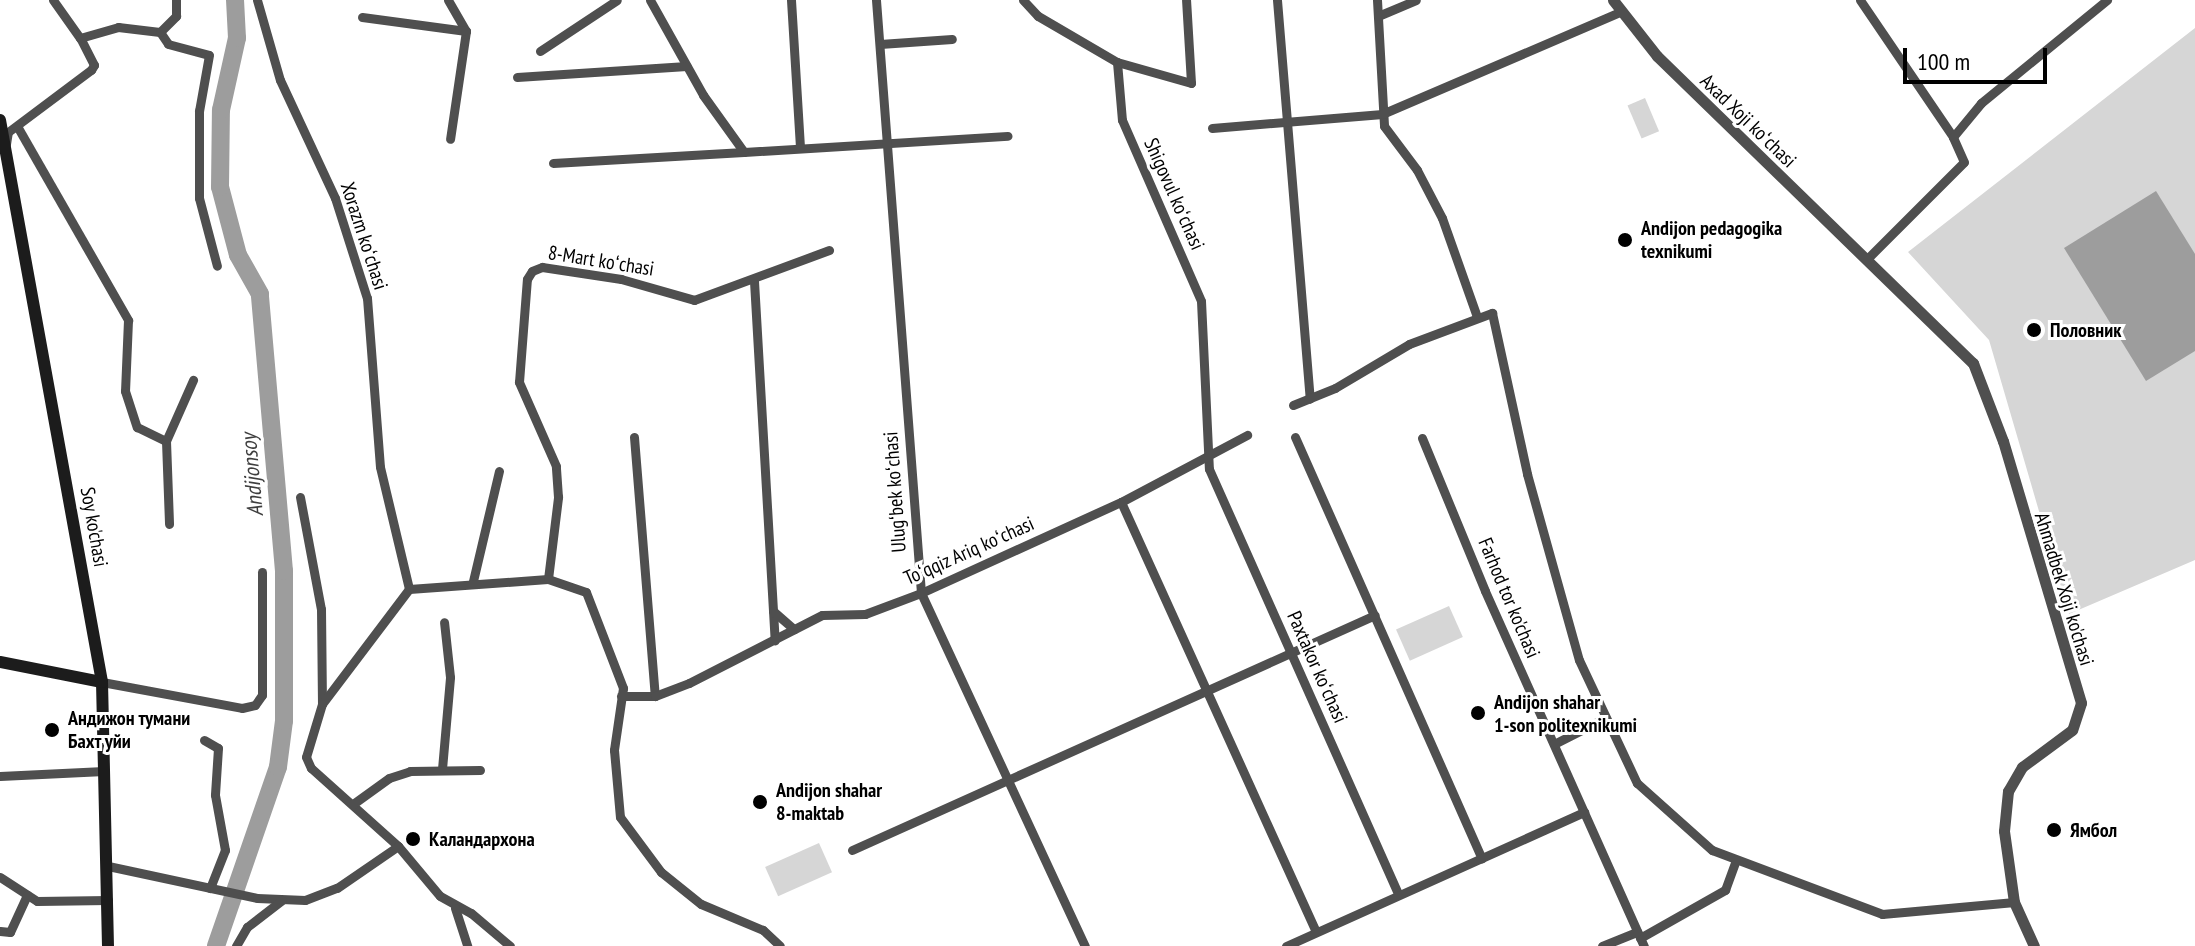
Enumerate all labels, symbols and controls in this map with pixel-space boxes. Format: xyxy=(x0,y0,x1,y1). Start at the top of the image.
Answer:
scale bar xyxy=(1907,32,2051,82)
text: 100 m xyxy=(1917,46,1970,77)
street label: Axad Xoji koʻchasi xyxy=(1695,69,1801,173)
street label: Shigovul koʻchasi xyxy=(1139,134,1209,254)
street label: Xorazm koʻchasi xyxy=(335,179,393,293)
place label: Andijon pedagogika texnikumi xyxy=(1641,216,1782,263)
marker: Andijon pedagogika texnikumi xyxy=(1616,231,1634,249)
street label: 8-Mart koʻchasi xyxy=(546,241,656,281)
place label: Половник xyxy=(2050,318,2121,342)
marker: Половник xyxy=(2025,321,2043,339)
street label: Ulugʻbek koʻchasi xyxy=(879,431,911,553)
water label: Andijonsoy xyxy=(235,432,269,518)
street label: Soy ko'chasi xyxy=(75,485,113,569)
street label: Ahmadbek Xoji ko'chasi xyxy=(2029,509,2099,669)
street label: Toʻqqiz Ariq koʻchasi xyxy=(900,511,1038,591)
street label: Farhod tor ko'chasi xyxy=(1473,534,1545,662)
street label: Paxtakor koʻchasi xyxy=(1282,607,1352,727)
place label: Andijon shahar 1-son politexnikumi xyxy=(1494,690,1637,737)
marker: Andijon shahar 1-son politexnikumi xyxy=(1469,704,1487,722)
place label: Андижон тумани Бахт уйи xyxy=(68,706,191,753)
marker: Андижон тумани Бахт уйи xyxy=(43,721,61,739)
place label: Andijon shahar 8-maktab xyxy=(776,778,882,825)
marker: Andijon shahar 8-maktab xyxy=(751,793,769,811)
place label: Ямбол xyxy=(2070,818,2117,842)
marker: Ямбол xyxy=(2045,821,2063,839)
place label: Каландархона xyxy=(429,827,535,851)
marker: Каландархона xyxy=(404,830,422,848)

